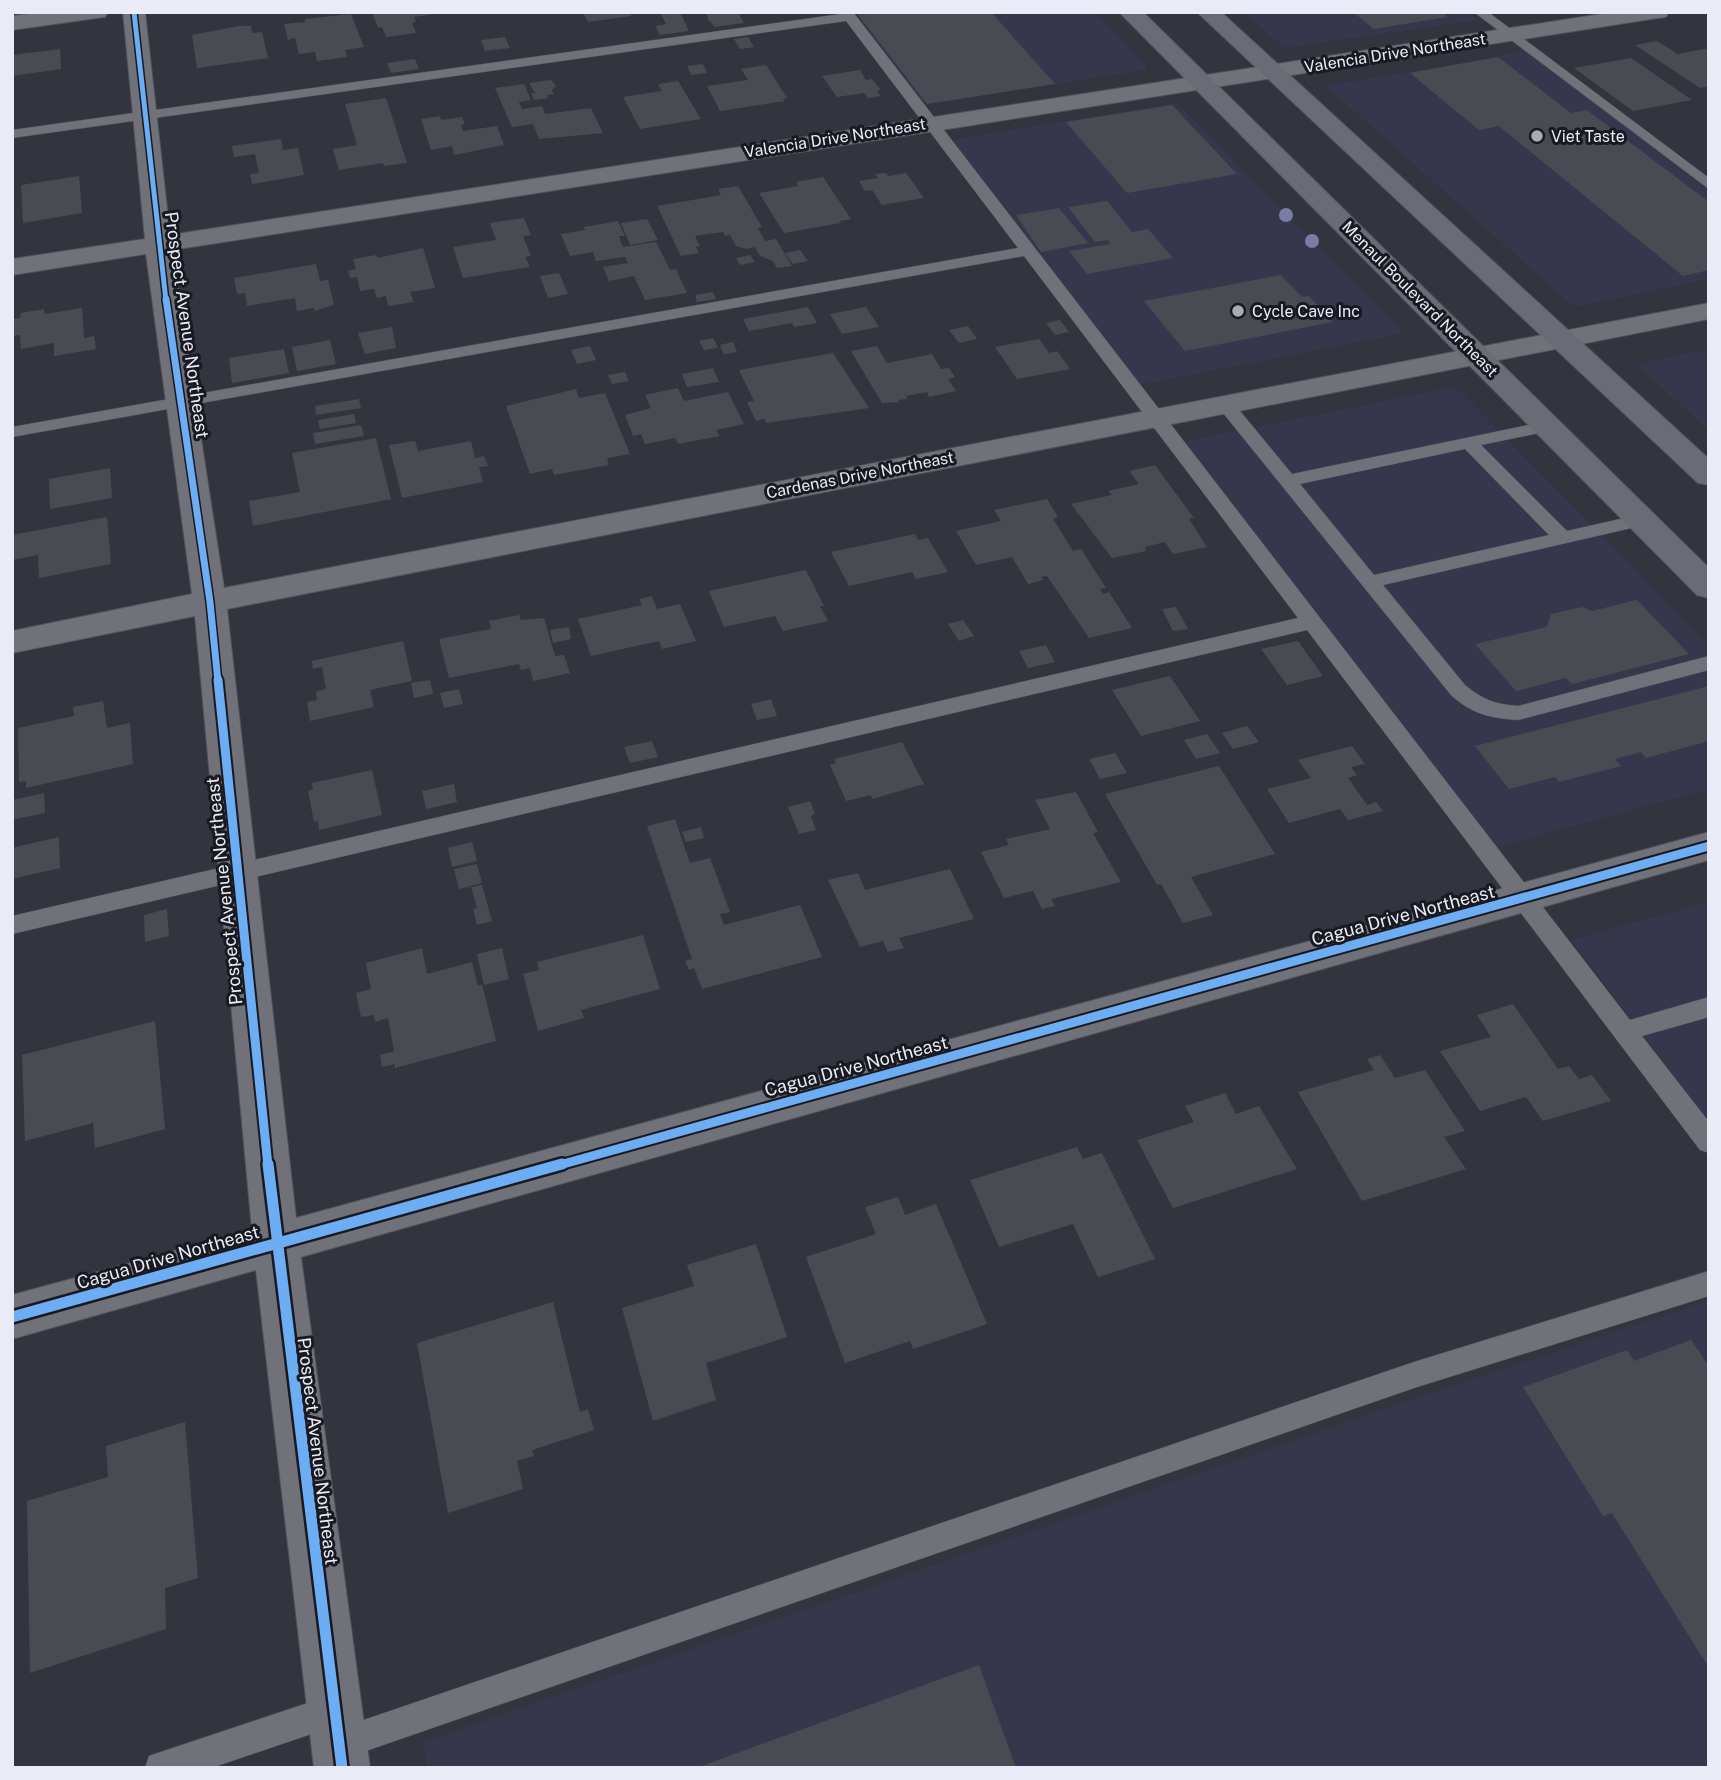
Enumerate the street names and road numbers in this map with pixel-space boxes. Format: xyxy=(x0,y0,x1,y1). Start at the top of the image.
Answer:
street label: Valencia Drive Northeast xyxy=(1303,29,1487,77)
street label: Valencia Drive Northeast xyxy=(743,114,927,162)
street label: Prospect Avenue Northeast xyxy=(161,210,213,440)
street label: Menaul Boulevard Northeast xyxy=(1338,217,1502,381)
street label: Cardenas Drive Northeast xyxy=(765,447,955,503)
street label: Prospect Avenue Northeast xyxy=(202,776,246,1006)
street label: Cagua Drive Northeast xyxy=(1309,880,1497,950)
street label: Cagua Drive Northeast xyxy=(762,1031,950,1101)
street label: Cagua Drive Northeast xyxy=(74,1221,262,1293)
street label: Prospect Avenue Northeast xyxy=(294,1336,342,1566)

